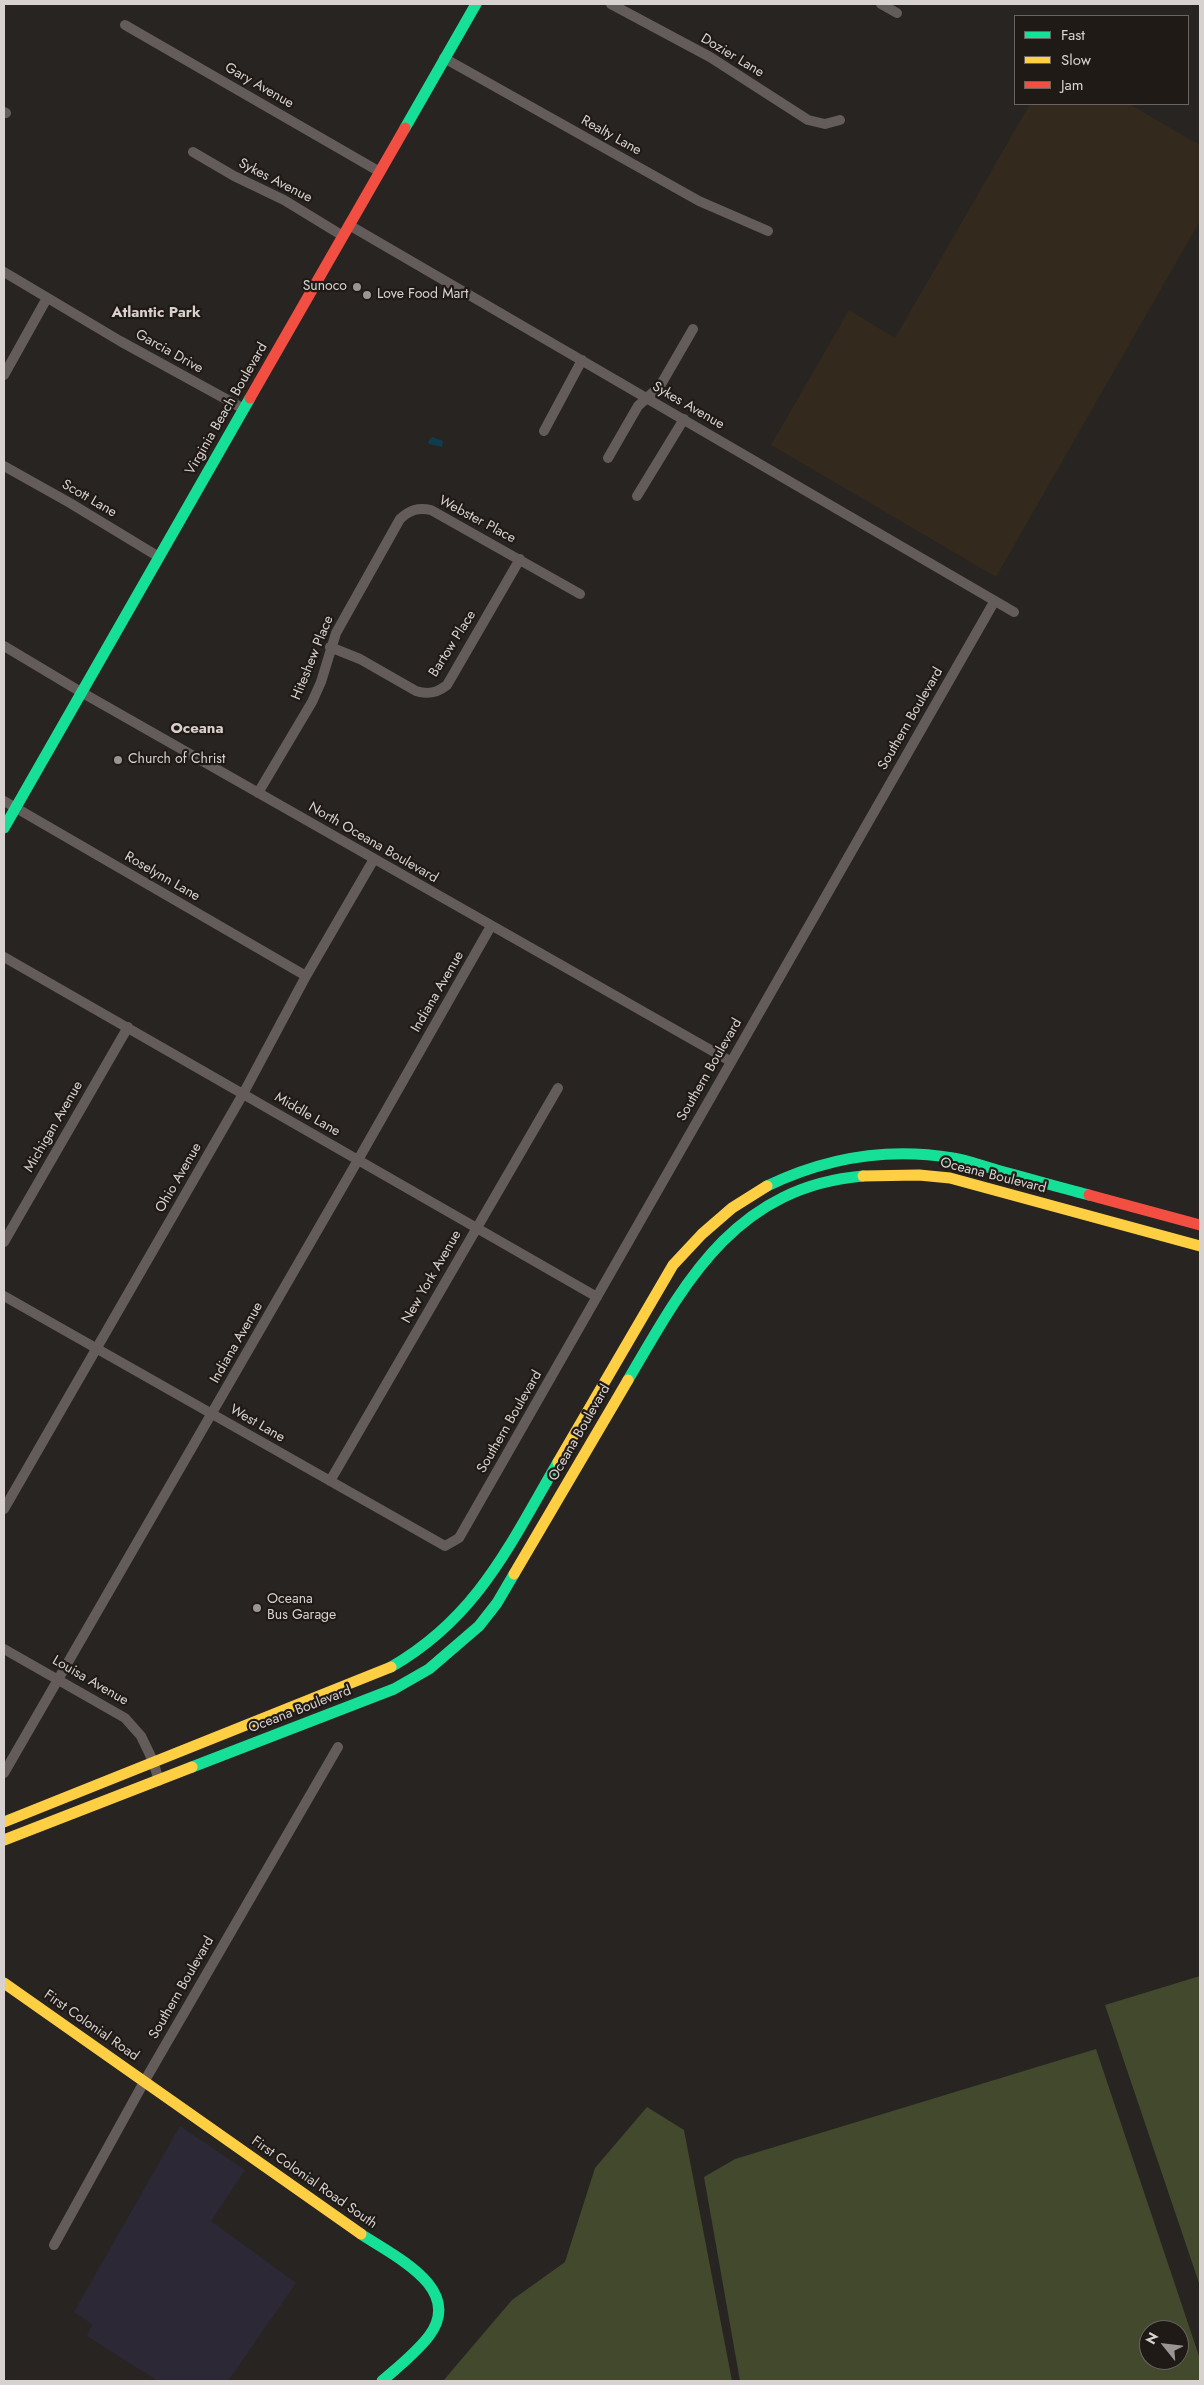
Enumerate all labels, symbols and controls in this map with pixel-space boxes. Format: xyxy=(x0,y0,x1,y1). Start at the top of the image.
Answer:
legend xyxy=(1014,15,1189,105)
text: Fast xyxy=(1061,24,1085,46)
street label: Dozier Lane xyxy=(697,31,767,81)
text: Slow xyxy=(1061,49,1091,71)
street label: Gary Avenue xyxy=(222,60,296,112)
text: Jam xyxy=(1061,74,1084,96)
street label: Realty Lane xyxy=(578,113,644,159)
street label: Sykes Avenue xyxy=(235,155,315,207)
place label: Sunoco xyxy=(303,279,347,295)
marker: Sunoco xyxy=(351,281,363,293)
place label: Love Food Mart xyxy=(377,287,468,303)
marker: Love Food Mart xyxy=(361,289,373,301)
district label: Atlantic Park xyxy=(111,304,201,322)
street label: Garcia Drive xyxy=(132,327,206,377)
street label: Virginia Beach Boulevard xyxy=(182,340,272,478)
street label: Sykes Avenue xyxy=(649,379,727,433)
street label: Scott Lane xyxy=(59,477,119,521)
street label: Webster Place xyxy=(436,493,518,547)
street label: Bartow Place xyxy=(426,608,480,680)
street label: Hiteshew Place xyxy=(288,613,338,703)
street label: Southern Boulevard xyxy=(875,665,947,773)
district label: Oceana xyxy=(170,720,224,738)
place label: Church of Christ xyxy=(128,752,225,768)
marker: Church of Christ xyxy=(112,754,124,766)
street label: North Oceana Boulevard xyxy=(305,799,441,887)
street label: Roselynn Lane xyxy=(121,849,203,905)
street label: Indiana Avenue xyxy=(408,948,468,1036)
street label: Southern Boulevard xyxy=(674,1016,746,1124)
street label: Michigan Avenue xyxy=(21,1078,87,1176)
street label: Middle Lane xyxy=(271,1089,343,1141)
street label: Ohio Avenue xyxy=(152,1140,206,1216)
street label: Oceana Boulevard xyxy=(938,1155,1048,1197)
street label: New York Avenue xyxy=(399,1228,465,1326)
street label: Indiana Avenue xyxy=(207,1299,267,1387)
street label: Southern Boulevard xyxy=(474,1368,546,1476)
street label: Oceana Boulevard xyxy=(546,1382,614,1484)
street label: West Lane xyxy=(226,1402,288,1446)
place label: Oceana Bus Garage xyxy=(267,1592,336,1624)
marker: Oceana Bus Garage xyxy=(251,1602,263,1614)
street label: Louisa Avenue xyxy=(49,1652,131,1710)
street label: Oceana Boulevard xyxy=(246,1683,354,1737)
street label: Southern Boulevard xyxy=(146,1934,218,2042)
street label: First Colonial Road xyxy=(40,1987,142,2065)
street label: First Colonial Road South xyxy=(248,2133,380,2233)
north arrow xyxy=(1139,2320,1189,2370)
text: N xyxy=(1140,2328,1163,2348)

